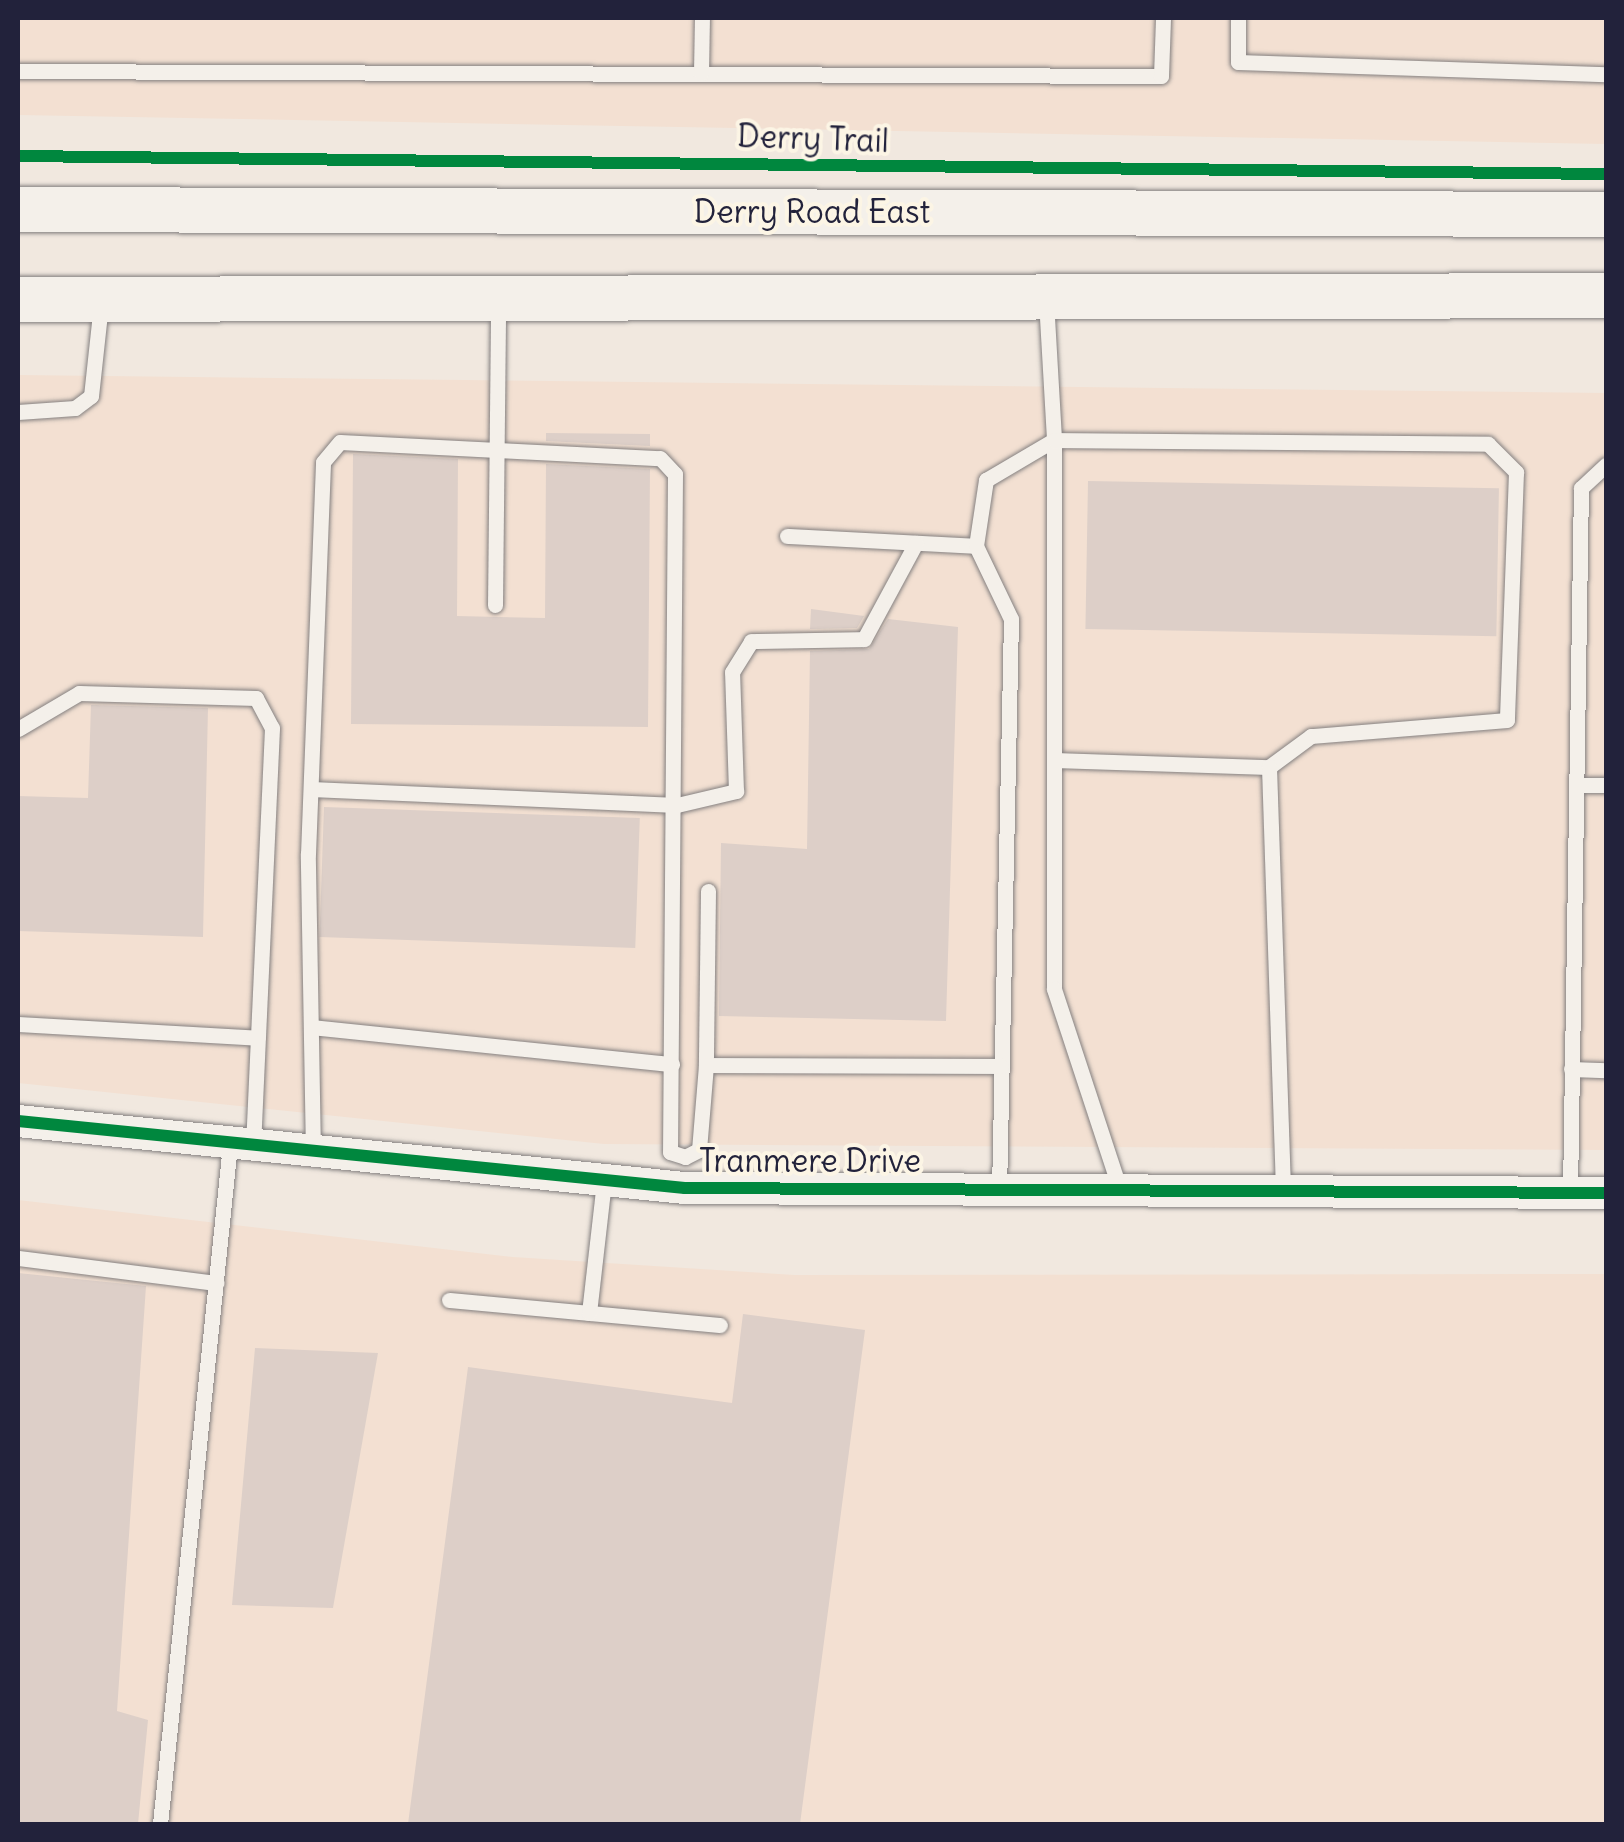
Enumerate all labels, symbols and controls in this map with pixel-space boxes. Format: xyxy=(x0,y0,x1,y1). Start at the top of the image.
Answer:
street label: Derry Trail xyxy=(737,117,889,161)
street label: Derry Road East xyxy=(694,193,930,231)
street label: Tranmere Drive xyxy=(699,1142,921,1180)

